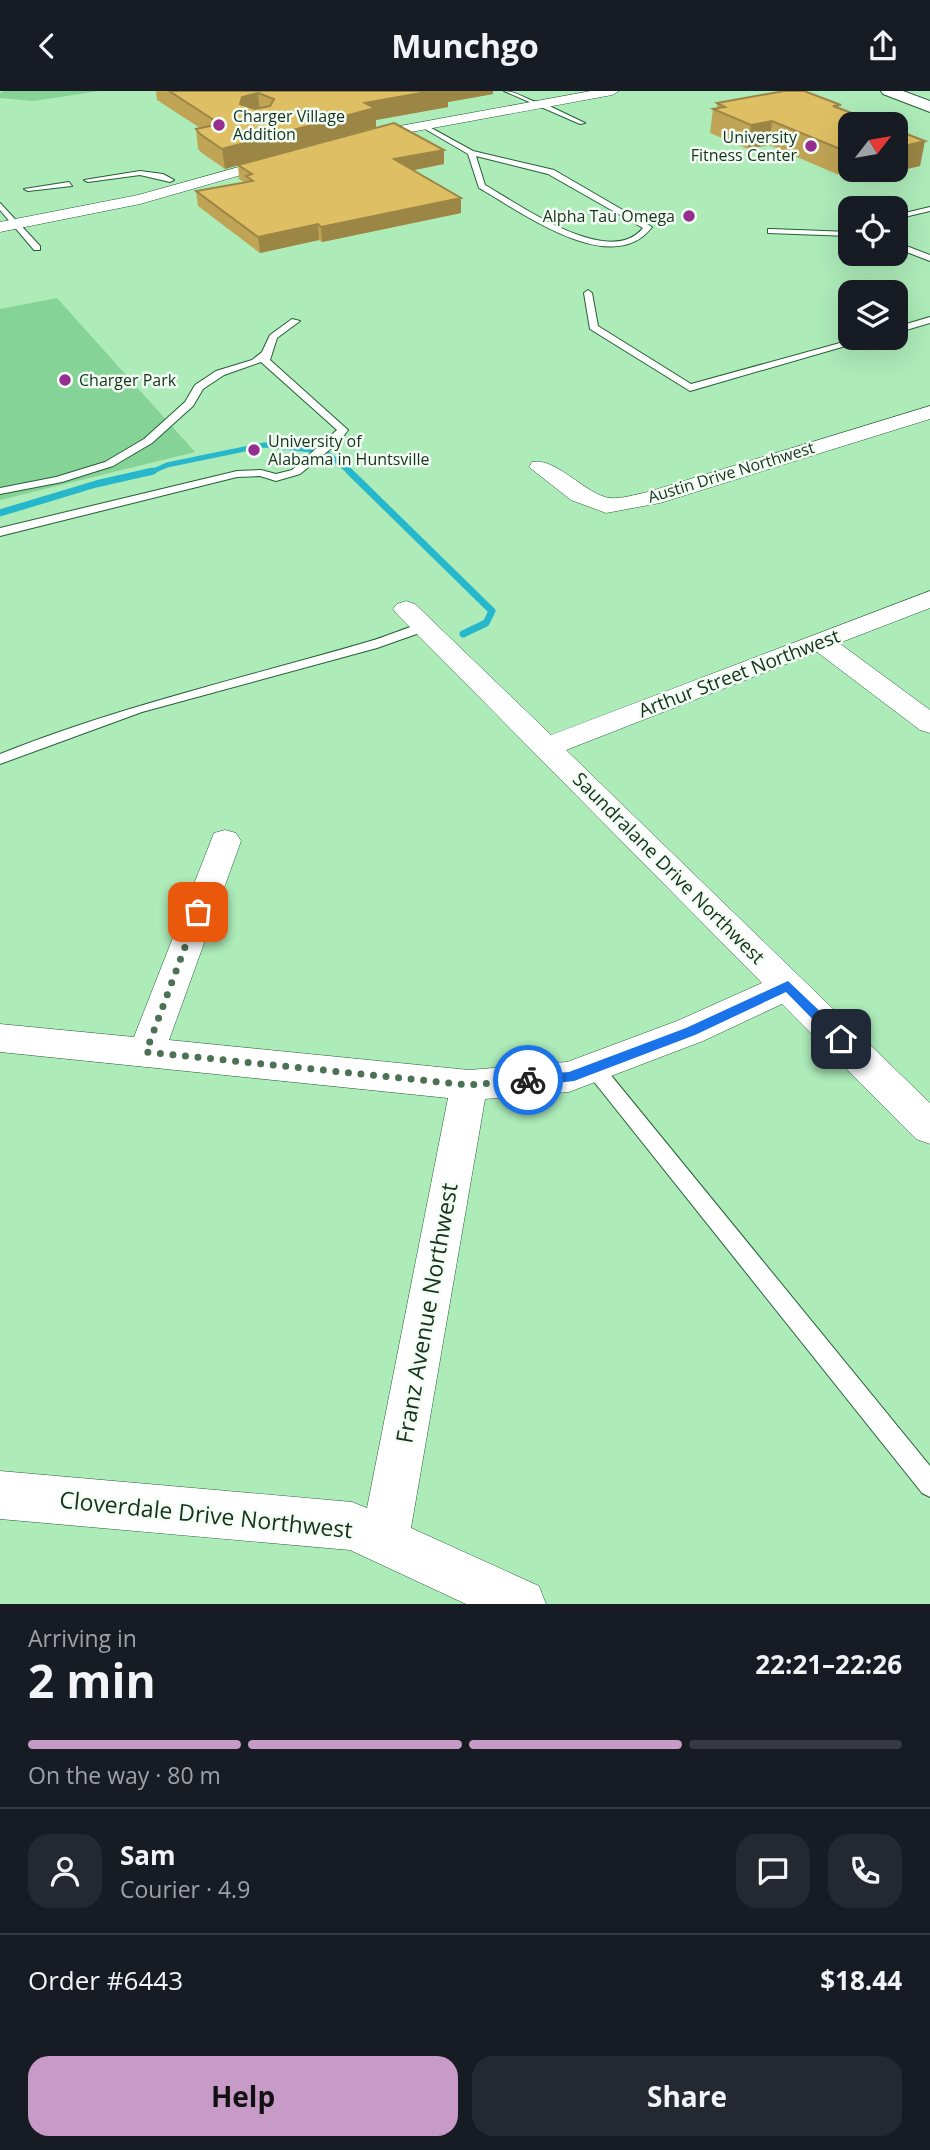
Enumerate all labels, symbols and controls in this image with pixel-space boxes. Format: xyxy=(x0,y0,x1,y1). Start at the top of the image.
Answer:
text: Munchgo xyxy=(391,24,539,67)
icon: back xyxy=(28,27,66,65)
icon: share xyxy=(864,27,902,65)
place label: Charger Village Addition xyxy=(233,105,345,145)
north arrow xyxy=(838,112,908,182)
map controls xyxy=(838,112,908,350)
marker: Charger Village Addition xyxy=(211,117,227,133)
place label: University Fitness Center xyxy=(691,126,798,166)
marker: University Fitness Center xyxy=(803,138,819,154)
button: locate xyxy=(838,196,908,266)
place label: Alpha Tau Omega xyxy=(543,205,675,227)
marker: Alpha Tau Omega xyxy=(681,208,697,224)
button: layers xyxy=(838,280,908,350)
place label: Charger Park xyxy=(79,369,177,391)
marker: Charger Park xyxy=(57,372,73,388)
place label: University of Alabama in Huntsville xyxy=(268,430,429,470)
street label: Austin Drive Northwest xyxy=(645,436,817,508)
marker: University of Alabama in Huntsville xyxy=(246,442,262,458)
street label: Arthur Street Northwest xyxy=(635,622,844,723)
street label: Saundralane Drive Northwest xyxy=(567,766,771,970)
pin xyxy=(168,882,228,942)
icon: bag xyxy=(179,893,217,931)
pin xyxy=(811,1009,871,1069)
icon: home xyxy=(822,1020,860,1058)
courier xyxy=(493,1045,563,1115)
icon: bike xyxy=(509,1061,547,1099)
street label: Franz Avenue Northwest xyxy=(387,1180,465,1445)
street label: Cloverdale Drive Northwest xyxy=(58,1483,354,1545)
text: Arriving in xyxy=(28,1622,137,1654)
text: 22:21–22:26 xyxy=(755,1646,902,1682)
text: 2 min xyxy=(28,1649,156,1711)
text: On the way · 80 m xyxy=(28,1759,221,1791)
button: person xyxy=(28,1834,102,1908)
button: chat xyxy=(736,1834,810,1908)
button: phone xyxy=(828,1834,902,1908)
text: Sam xyxy=(120,1837,176,1873)
text: Courier · 4.9 xyxy=(120,1873,250,1905)
text: Order #6443 xyxy=(28,1962,183,1998)
text: $18.44 xyxy=(820,1962,902,1998)
button: Help xyxy=(28,2056,458,2136)
button: Share xyxy=(472,2056,902,2136)

